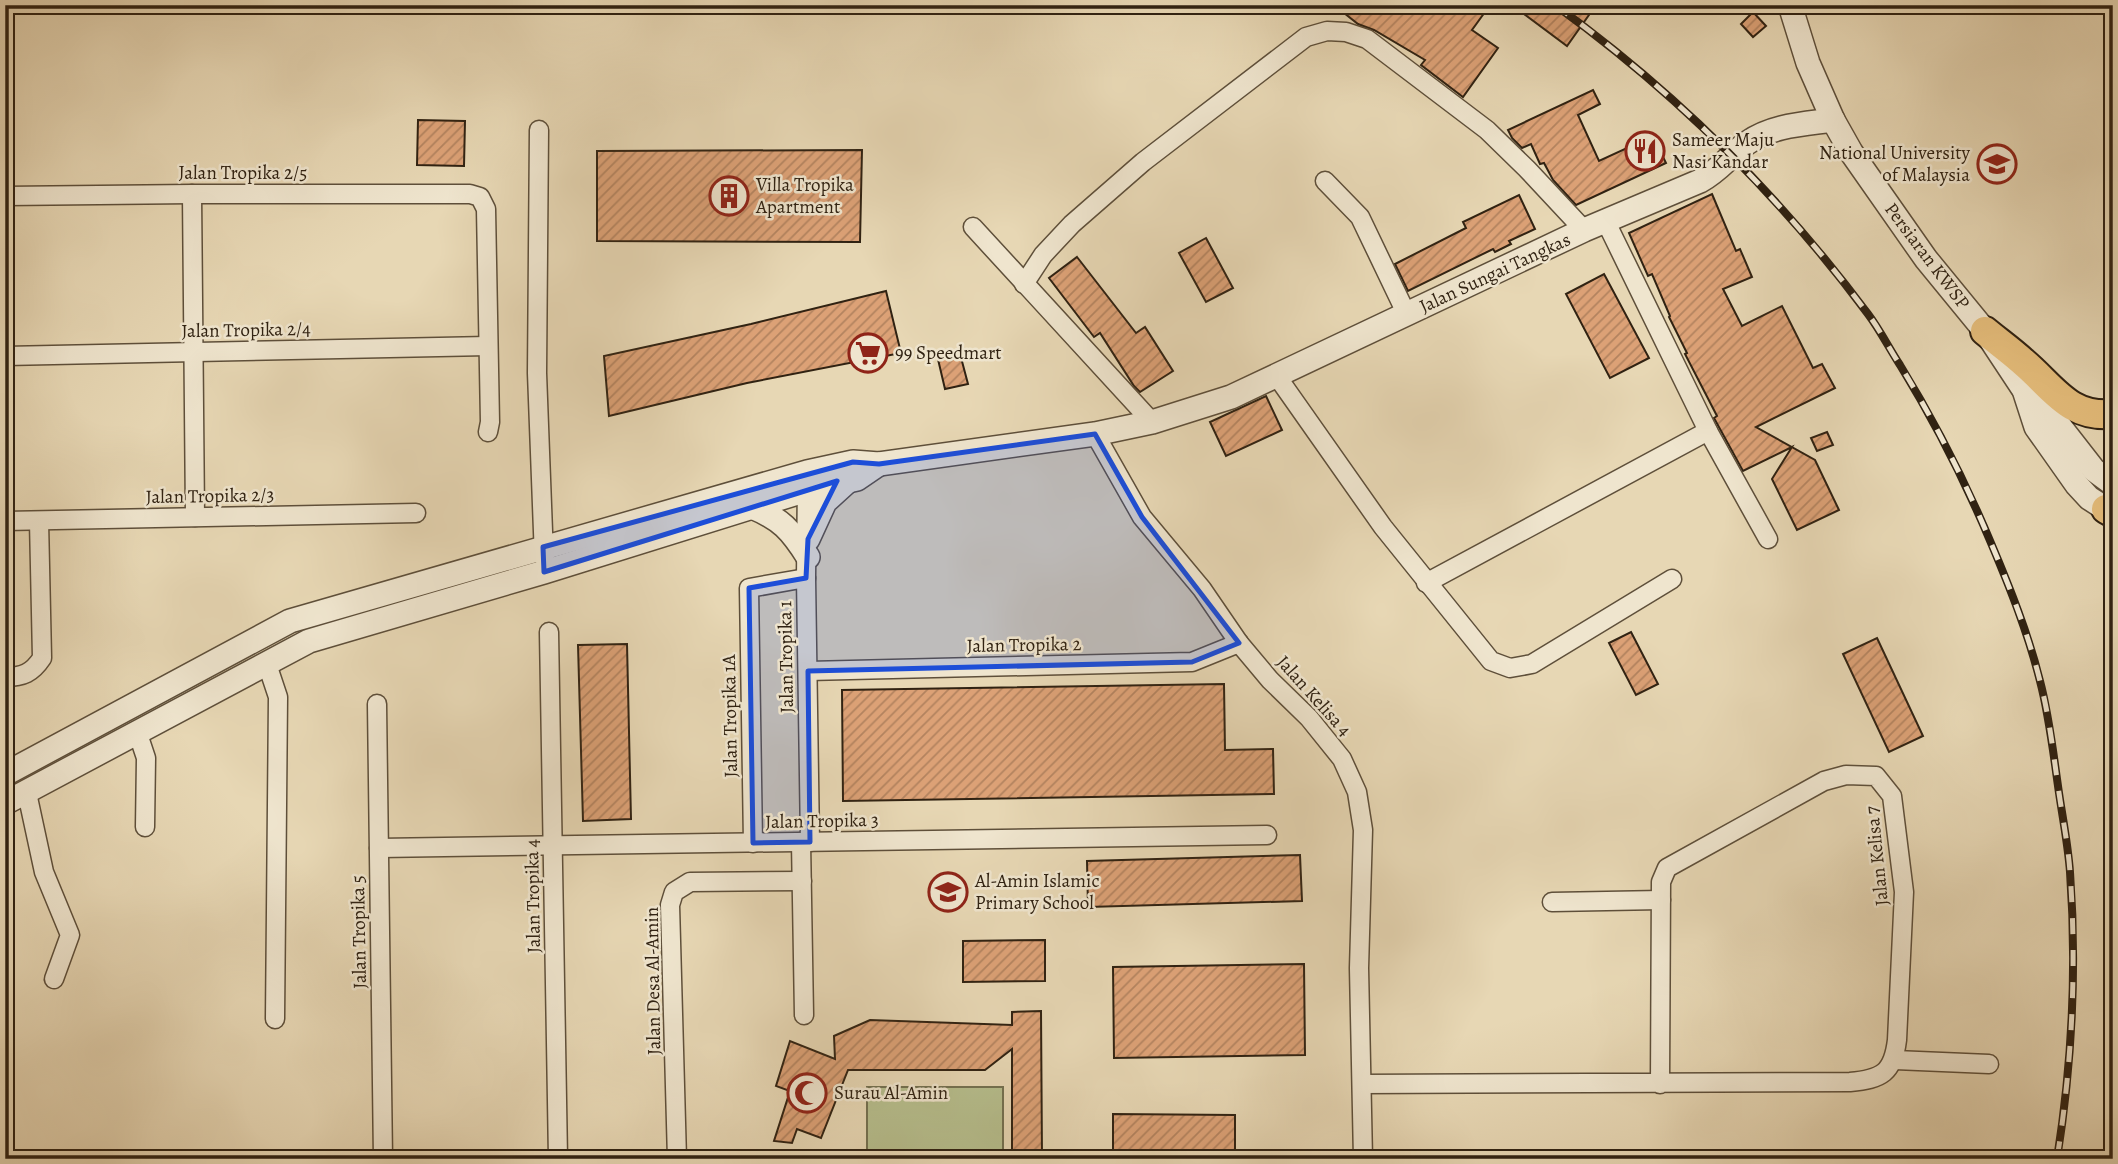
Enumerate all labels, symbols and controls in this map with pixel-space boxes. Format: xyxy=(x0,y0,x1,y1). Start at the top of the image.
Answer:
place label: Sameer Maju Nasi Kandar xyxy=(1672,127,1775,175)
restaurant icon: Sameer Maju Nasi Kandar xyxy=(1624,130,1666,172)
place label: National University of Malaysia xyxy=(1819,140,1971,188)
school or university icon: National University of Malaysia xyxy=(1976,143,2018,185)
street label: Jalan Tropika 2/5 xyxy=(178,160,308,186)
place label: Villa Tropika Apartment xyxy=(755,172,854,220)
building icon: Villa Tropika Apartment xyxy=(708,175,750,217)
street label: Persiaran KWSP xyxy=(1878,197,1976,315)
street label: Jalan Sungai Tangkas xyxy=(1415,227,1575,319)
street label: Jalan Tropika 2/4 xyxy=(181,316,311,344)
supermarket icon: 99 Speedmart xyxy=(847,332,889,374)
place label: 99 Speedmart xyxy=(895,340,1002,366)
street label: Jalan Tropika 2/3 xyxy=(145,482,275,510)
street label: Jalan Tropika 1 xyxy=(772,600,800,713)
street label: Jalan Tropika 2 xyxy=(966,631,1082,659)
street label: Jalan Kelisa 4 xyxy=(1271,650,1358,742)
street label: Jalan Tropika 1A xyxy=(716,653,744,778)
street label: Jalan Kelisa 7 xyxy=(1859,805,1895,907)
street label: Jalan Tropika 3 xyxy=(765,807,879,835)
street label: Jalan Tropika 4 xyxy=(519,838,547,953)
place label: Al-Amin Islamic Primary School xyxy=(974,868,1100,916)
school or university icon: Al-Amin Islamic Primary School xyxy=(927,871,969,913)
street label: Jalan Tropika 5 xyxy=(345,875,373,989)
street label: Jalan Desa Al-Amin xyxy=(639,907,667,1055)
mosque icon: Surau Al-Amin xyxy=(786,1072,828,1114)
place label: Surau Al-Amin xyxy=(834,1080,948,1106)

